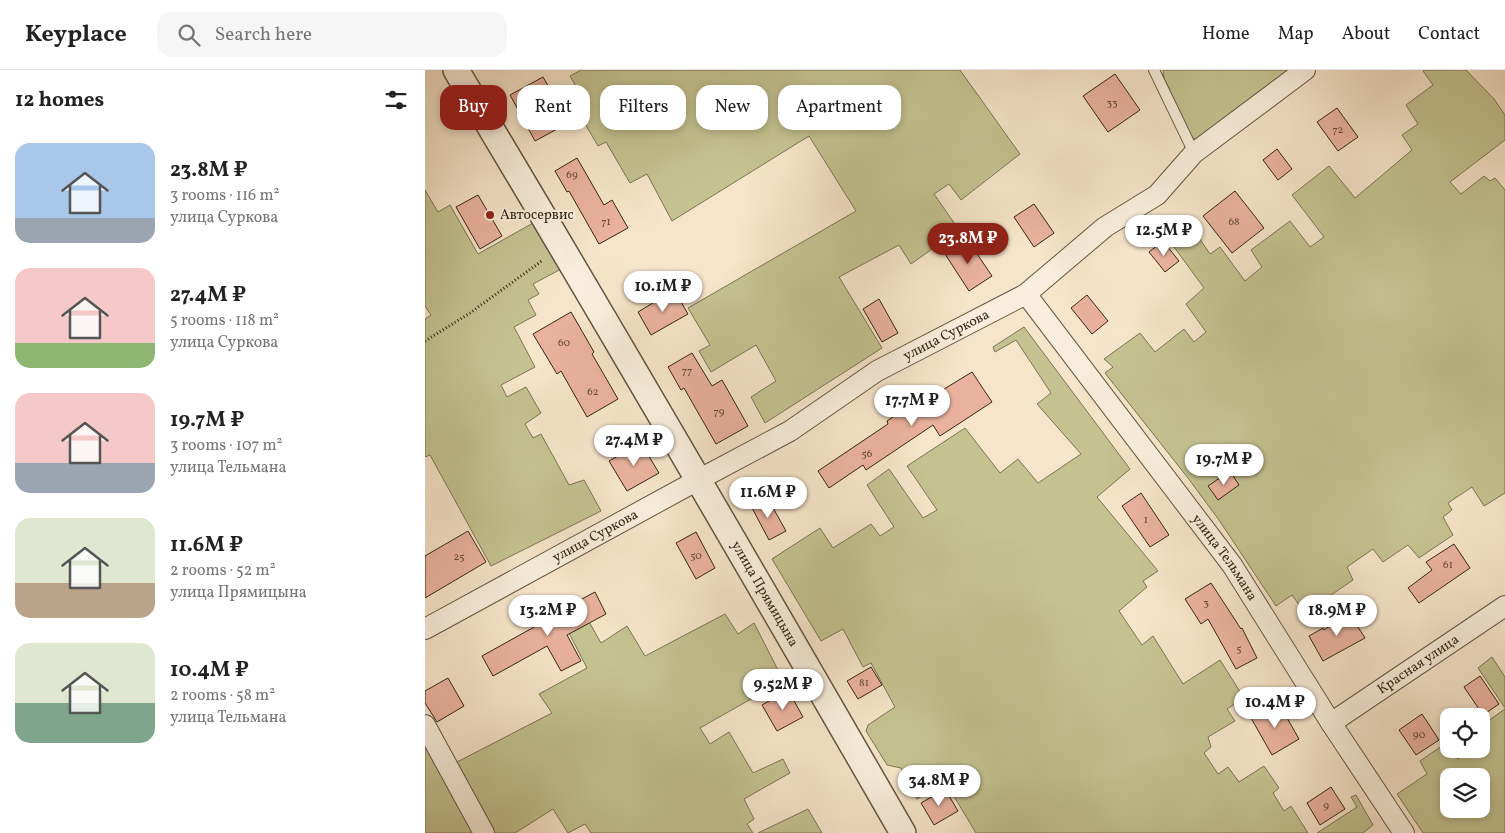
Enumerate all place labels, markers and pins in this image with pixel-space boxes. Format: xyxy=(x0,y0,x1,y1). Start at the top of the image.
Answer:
place label: Автосервис xyxy=(500,206,574,225)
marker: Автосервис xyxy=(484,209,496,221)
pin: 12.5M ₽ xyxy=(1118,214,1210,257)
pin: 23.8M ₽ xyxy=(922,222,1014,265)
pin: 10.1M ₽ xyxy=(617,270,709,313)
pin: 17.7M ₽ xyxy=(866,384,958,427)
pin: 27.4M ₽ xyxy=(588,424,680,467)
pin: 19.7M ₽ xyxy=(1178,444,1270,486)
pin: 11.6M ₽ xyxy=(722,476,814,519)
pin: 13.2M ₽ xyxy=(502,594,594,637)
pin: 18.9M ₽ xyxy=(1291,594,1383,637)
pin: 9.52M ₽ xyxy=(737,668,829,711)
pin: 10.4M ₽ xyxy=(1229,686,1321,729)
pin: 34.8M ₽ xyxy=(893,764,985,807)

